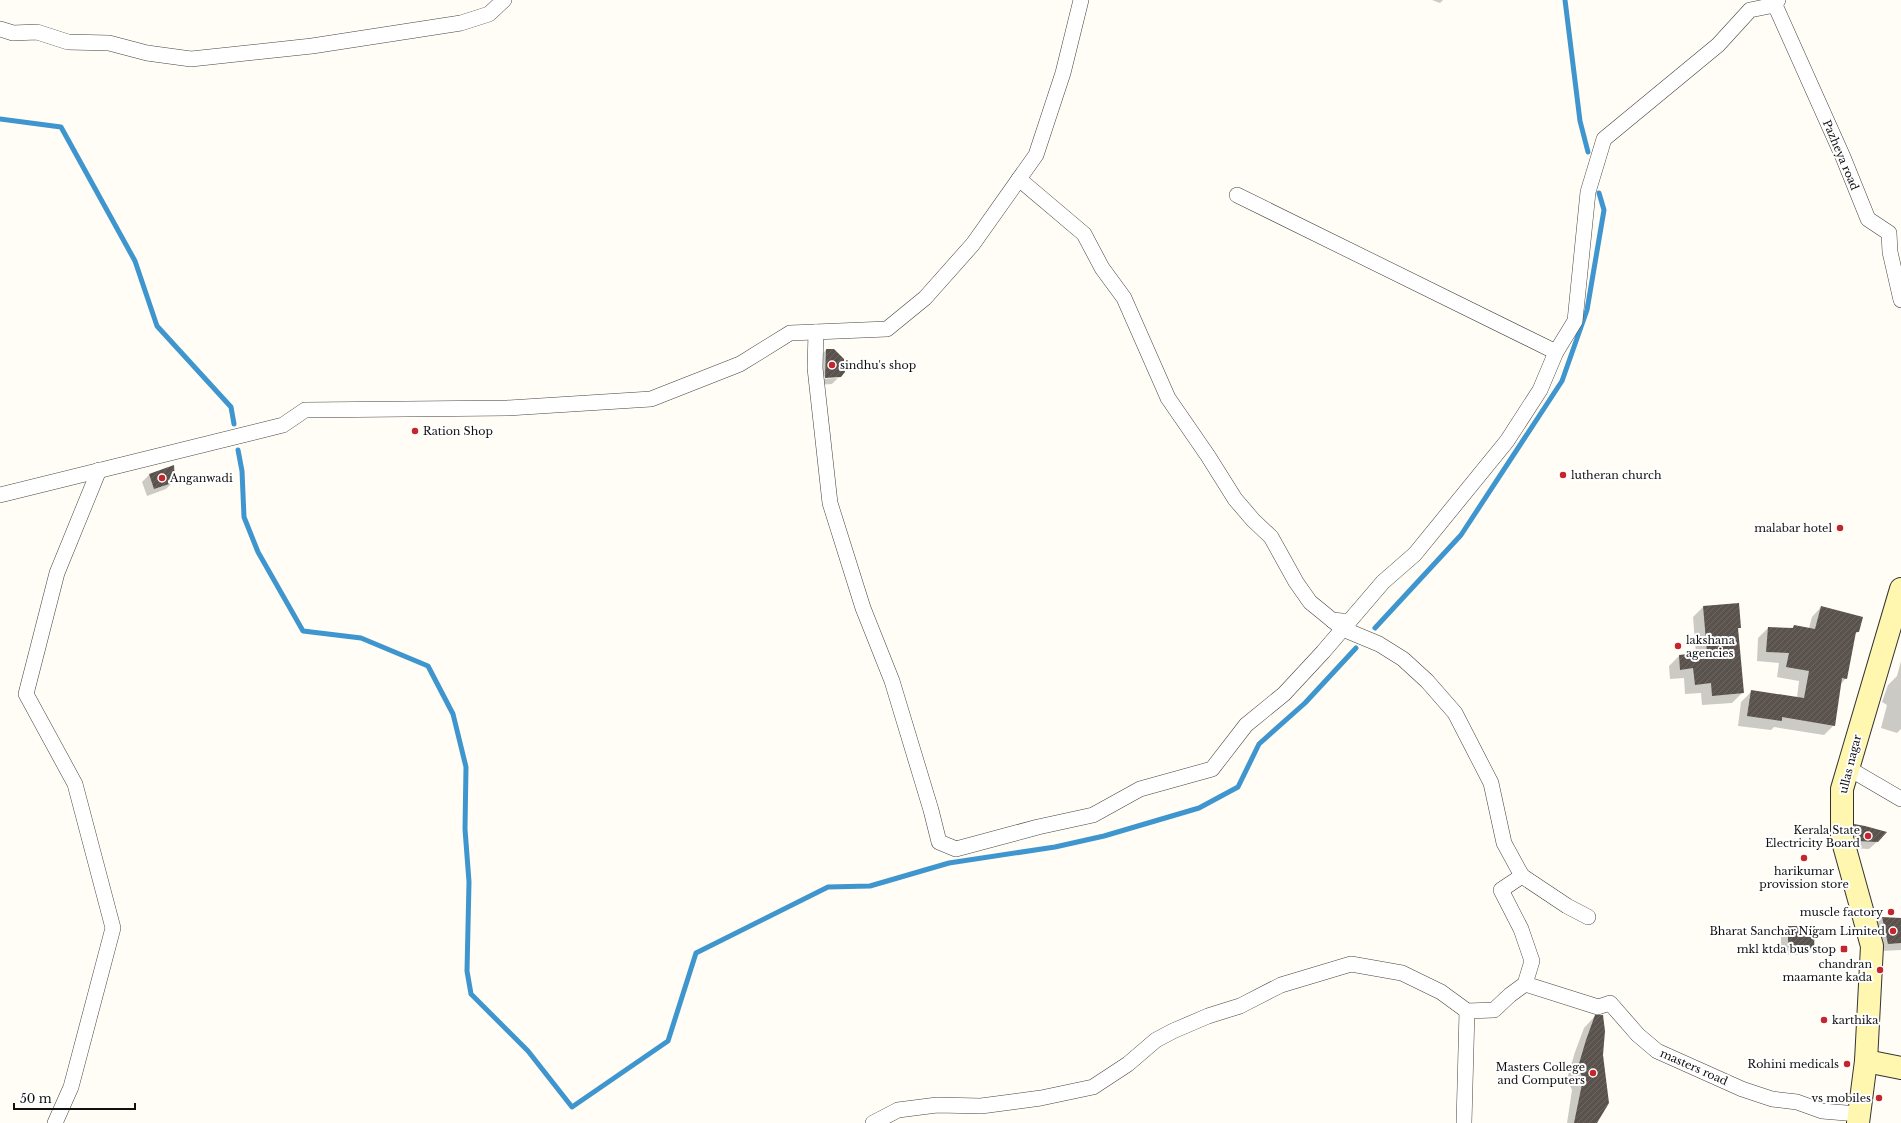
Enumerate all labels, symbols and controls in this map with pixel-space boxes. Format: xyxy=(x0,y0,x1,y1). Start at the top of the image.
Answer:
street label: Pazheya road xyxy=(1820,118,1862,193)
place label: sindhu's shop xyxy=(840,358,916,372)
marker: sindhu's shop xyxy=(827,360,837,370)
place label: Ration Shop xyxy=(423,424,493,438)
marker: Ration Shop xyxy=(410,426,420,436)
place label: lutheran church xyxy=(1571,468,1662,482)
marker: lutheran church xyxy=(1558,470,1568,480)
place label: Anganwadi xyxy=(169,471,233,485)
marker: Anganwadi xyxy=(157,473,167,483)
place label: malabar hotel xyxy=(1754,521,1832,535)
marker: malabar hotel xyxy=(1835,523,1845,533)
place label: lakshana agencies xyxy=(1686,633,1736,660)
marker: lakshana agencies xyxy=(1673,641,1683,651)
street label: ullas nagar xyxy=(1836,732,1864,795)
place label: Kerala State Electricity Board xyxy=(1765,823,1861,850)
marker: Kerala State Electricity Board xyxy=(1863,831,1873,841)
marker: harikumar provission store xyxy=(1799,853,1809,863)
place label: harikumar provission store xyxy=(1759,864,1849,891)
place label: muscle factory xyxy=(1800,905,1883,919)
marker: muscle factory xyxy=(1886,907,1896,917)
place label: Bharat Sanchar Nigam Limited xyxy=(1709,924,1886,938)
marker: Bharat Sanchar Nigam Limited xyxy=(1888,926,1898,936)
place label: mkl ktda bus stop xyxy=(1737,942,1836,956)
marker: mkl ktda bus stop xyxy=(1839,944,1849,954)
place label: chandran maamante kada xyxy=(1783,957,1873,984)
marker: chandran maamante kada xyxy=(1875,965,1885,975)
place label: karthika xyxy=(1832,1013,1879,1027)
marker: karthika xyxy=(1819,1015,1829,1025)
street label: masters road xyxy=(1658,1046,1731,1088)
place label: Rohini medicals xyxy=(1748,1057,1839,1071)
marker: Rohini medicals xyxy=(1842,1059,1852,1069)
place label: Masters College and Computers xyxy=(1496,1060,1585,1087)
marker: Masters College and Computers xyxy=(1588,1068,1598,1078)
scale bar xyxy=(14,1085,135,1111)
text: 50 m xyxy=(20,1091,52,1106)
place label: vs mobiles xyxy=(1811,1091,1871,1105)
marker: vs mobiles xyxy=(1874,1093,1884,1103)

